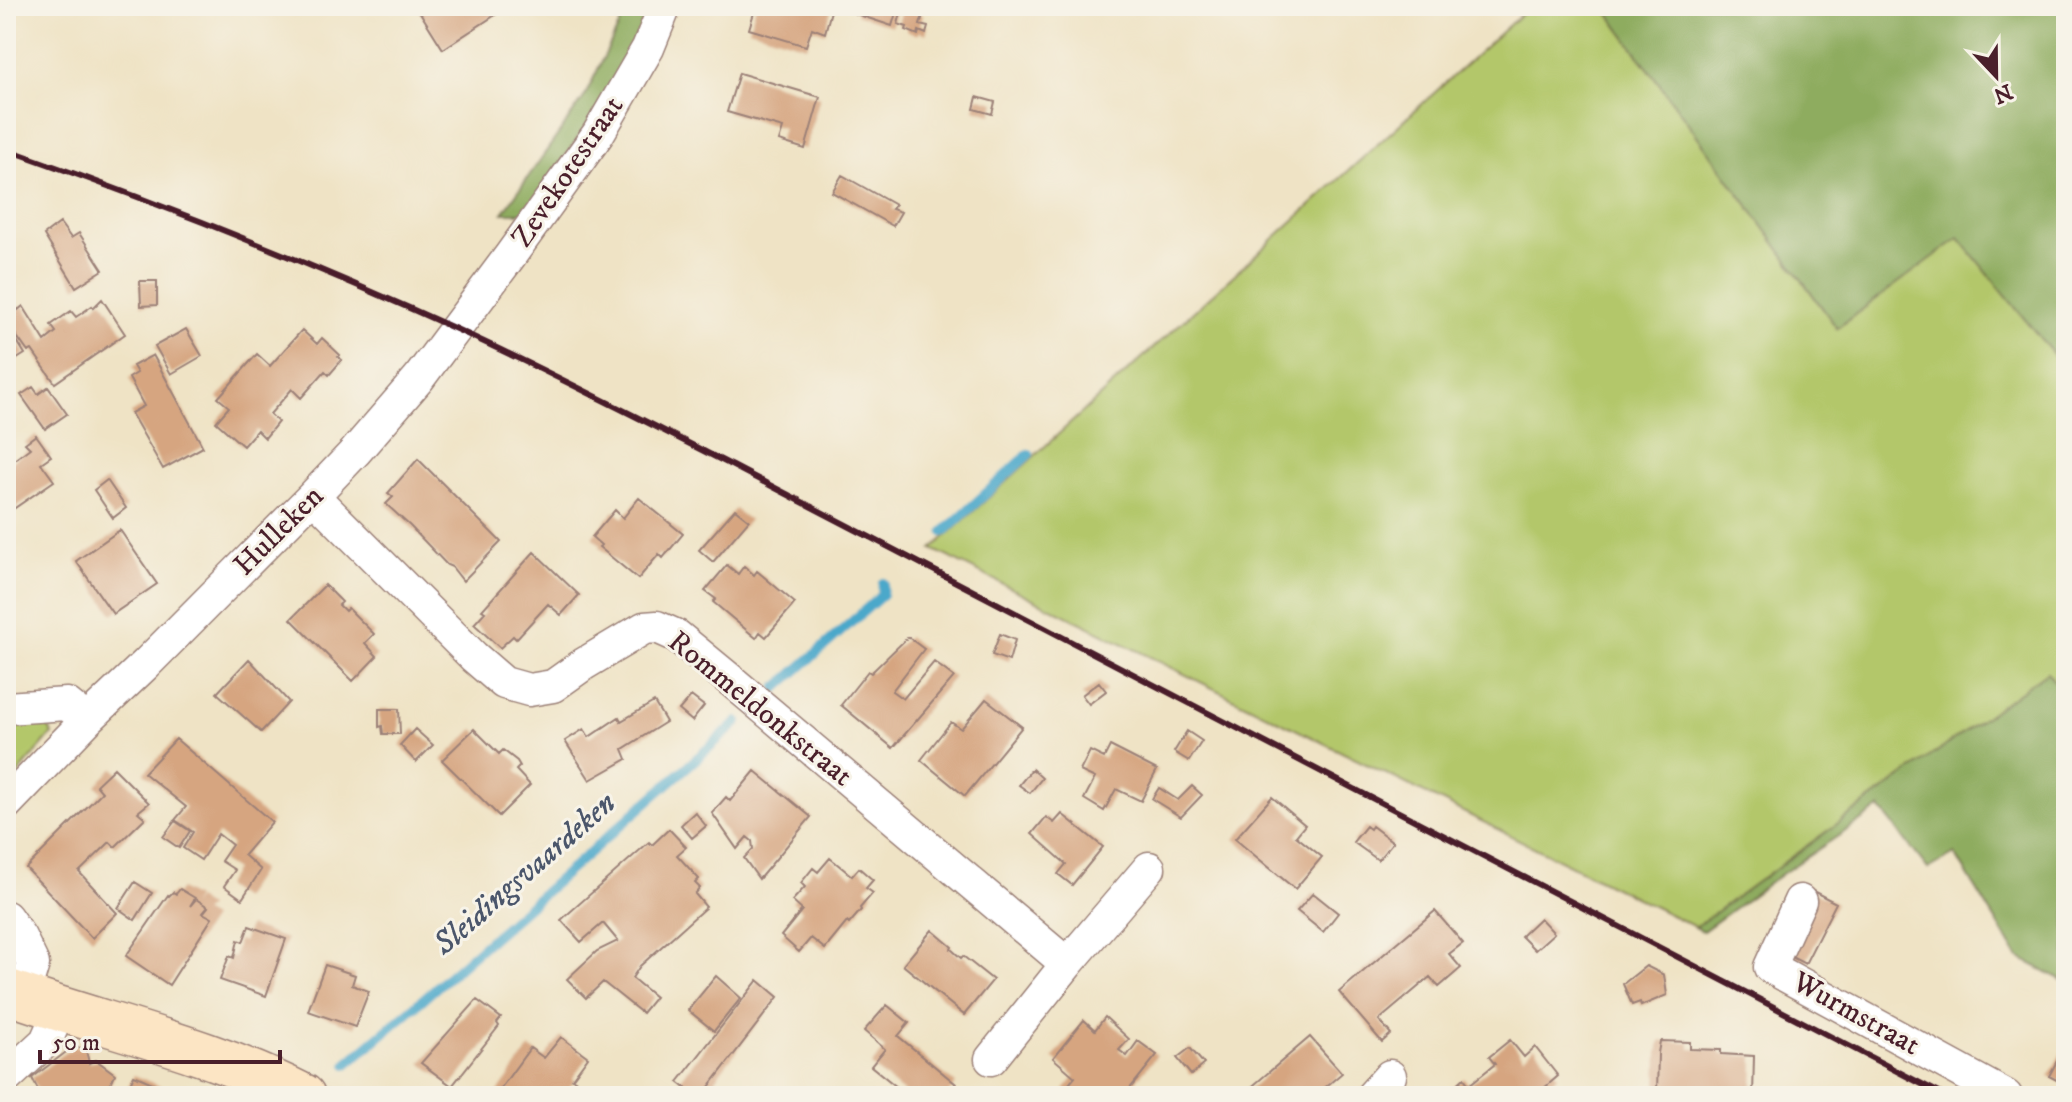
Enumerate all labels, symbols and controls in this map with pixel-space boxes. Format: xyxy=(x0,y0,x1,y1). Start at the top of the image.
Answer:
north arrow xyxy=(1956,36,2036,116)
text: N xyxy=(1989,77,2016,109)
street label: Zevekotestraat xyxy=(504,89,632,255)
street label: Hulleken xyxy=(226,478,332,584)
street label: Rommeldonkstraat xyxy=(660,623,860,795)
water label: Sleidingsvaardeken xyxy=(425,784,625,965)
street label: Wurmstraat xyxy=(1785,963,1926,1064)
scale bar xyxy=(40,1014,280,1064)
text: 50 m xyxy=(52,1028,100,1058)

